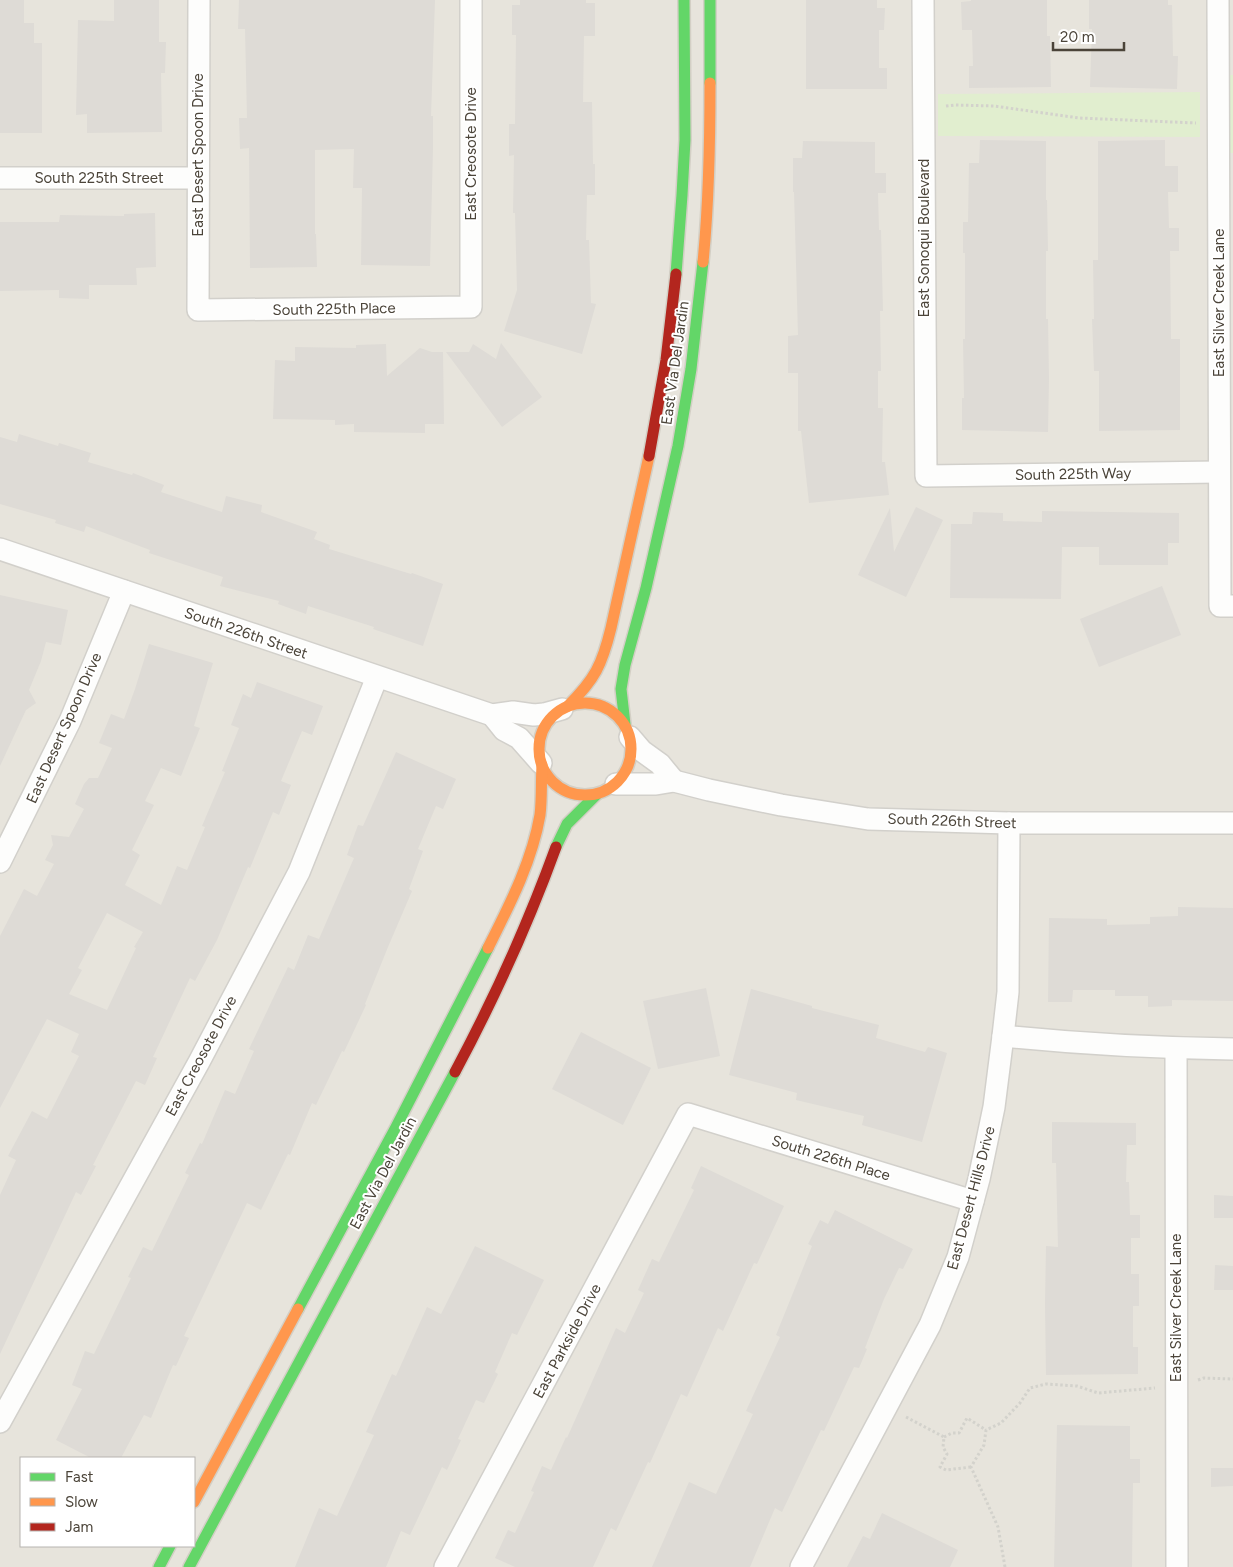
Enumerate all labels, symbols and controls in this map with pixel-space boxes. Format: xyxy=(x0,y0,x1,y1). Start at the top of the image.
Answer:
scale bar xyxy=(1053,20,1124,52)
text: 20 m xyxy=(1060,28,1094,46)
street label: East Desert Spoon Drive xyxy=(189,73,207,237)
street label: East Creosote Drive xyxy=(462,87,480,221)
street label: East Sonoqui Boulevard xyxy=(915,159,933,317)
street label: South 225th Street xyxy=(34,169,164,187)
street label: East Silver Creek Lane xyxy=(1210,229,1228,377)
street label: South 225th Place xyxy=(272,299,396,319)
street label: East Via Del Jardin xyxy=(657,300,693,426)
street label: South 225th Way xyxy=(1015,464,1131,484)
street label: South 226th Street xyxy=(182,603,310,663)
street label: East Desert Spoon Drive xyxy=(23,650,105,806)
street label: South 226th Street xyxy=(887,810,1017,832)
street label: East Creosote Drive xyxy=(162,993,240,1119)
street label: East Via Del Jardin xyxy=(346,1114,420,1232)
street label: East Desert Hills Drive xyxy=(943,1124,999,1272)
street label: South 226th Place xyxy=(770,1131,892,1185)
street label: East Silver Creek Lane xyxy=(1167,1234,1185,1382)
street label: East Parkside Drive xyxy=(529,1281,605,1401)
legend xyxy=(20,1457,195,1547)
text: Fast xyxy=(65,1468,94,1486)
text: Slow xyxy=(65,1493,98,1511)
text: Jam xyxy=(65,1518,93,1536)

